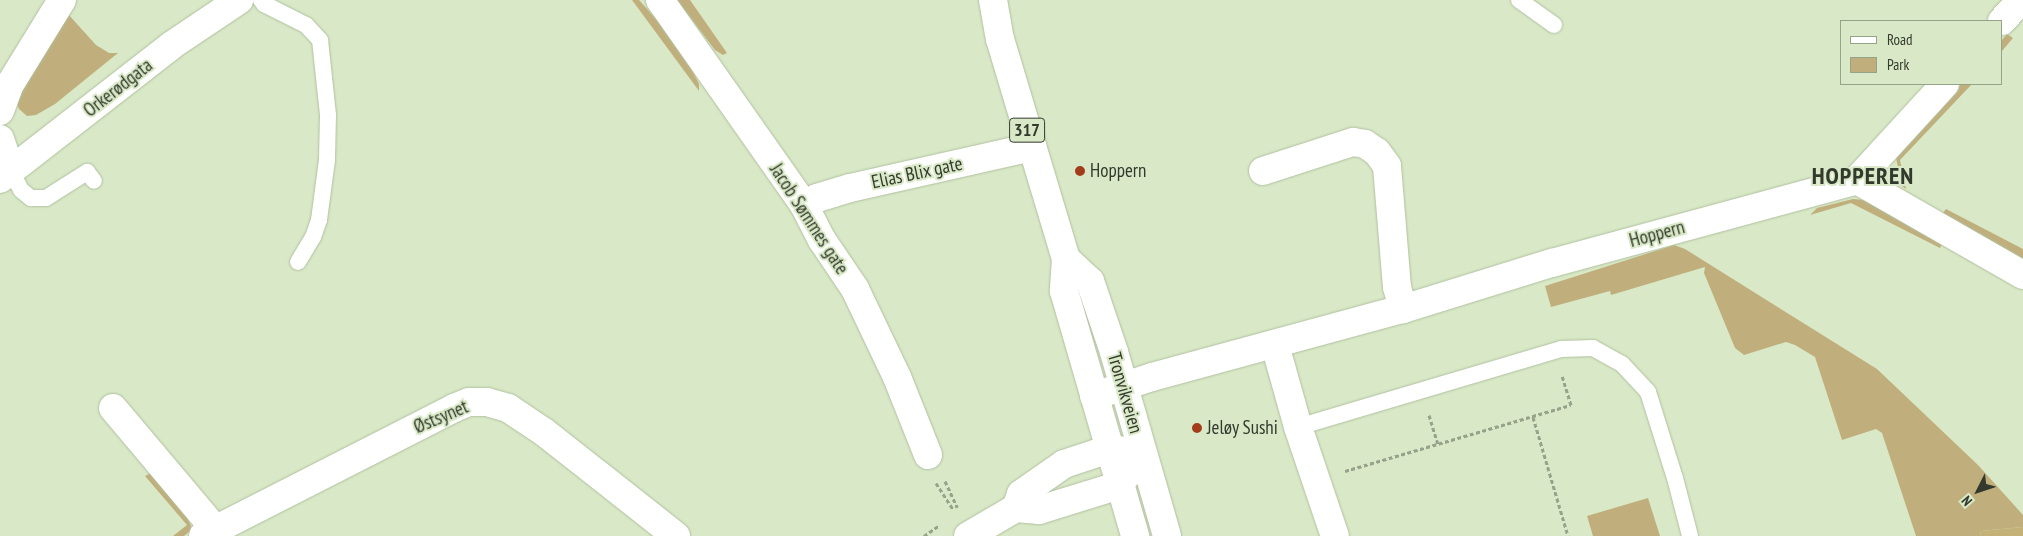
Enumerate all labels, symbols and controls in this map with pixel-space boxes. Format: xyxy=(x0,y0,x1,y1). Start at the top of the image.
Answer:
legend xyxy=(1840,20,2003,85)
text: Road xyxy=(1887,30,1913,49)
street label: Orkerødgata xyxy=(79,54,157,122)
text: Park xyxy=(1887,55,1909,74)
road number: 317 xyxy=(1008,114,1046,146)
street label: Elias Blix gate xyxy=(869,152,965,194)
street label: Jacob Sømmes gate xyxy=(765,159,853,279)
place label: Hoppern xyxy=(1090,160,1146,182)
district label: HOPPEREN xyxy=(1811,162,1915,190)
marker: Hoppern xyxy=(1074,165,1086,177)
street label: Hoppern xyxy=(1627,216,1687,252)
street label: Tronvikveien xyxy=(1103,350,1147,436)
street label: Østsynet xyxy=(410,395,472,439)
place label: Jeløy Sushi xyxy=(1207,417,1278,439)
marker: Jeløy Sushi xyxy=(1191,422,1203,434)
north arrow xyxy=(1953,466,2003,516)
text: N xyxy=(1957,492,1976,510)

